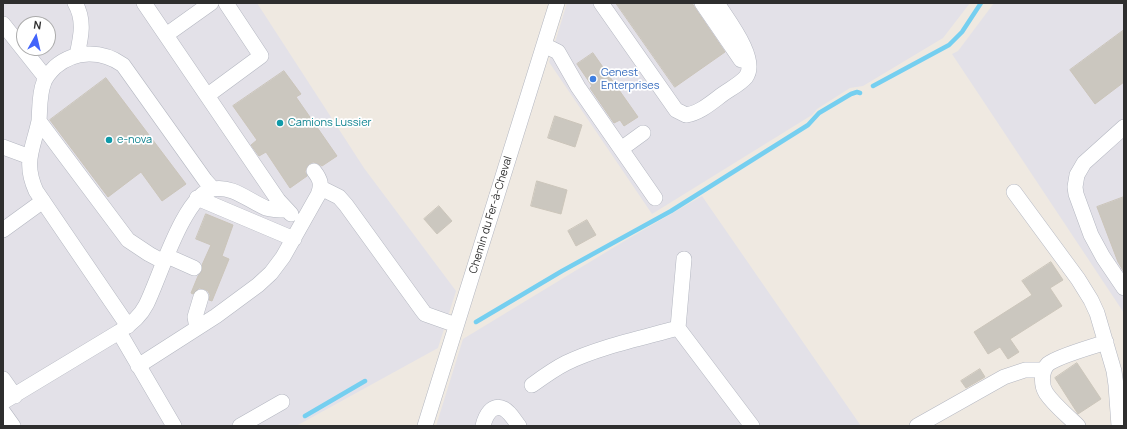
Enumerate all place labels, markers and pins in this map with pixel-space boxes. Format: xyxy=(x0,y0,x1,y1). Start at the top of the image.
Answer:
place label: Genest Enterprises xyxy=(601,66,659,92)
marker: Genest Enterprises xyxy=(588,74,598,84)
place label: Camions Lussier xyxy=(288,116,372,130)
marker: Camions Lussier xyxy=(275,118,285,128)
place label: e-nova xyxy=(117,133,152,147)
marker: e-nova xyxy=(104,135,114,145)

